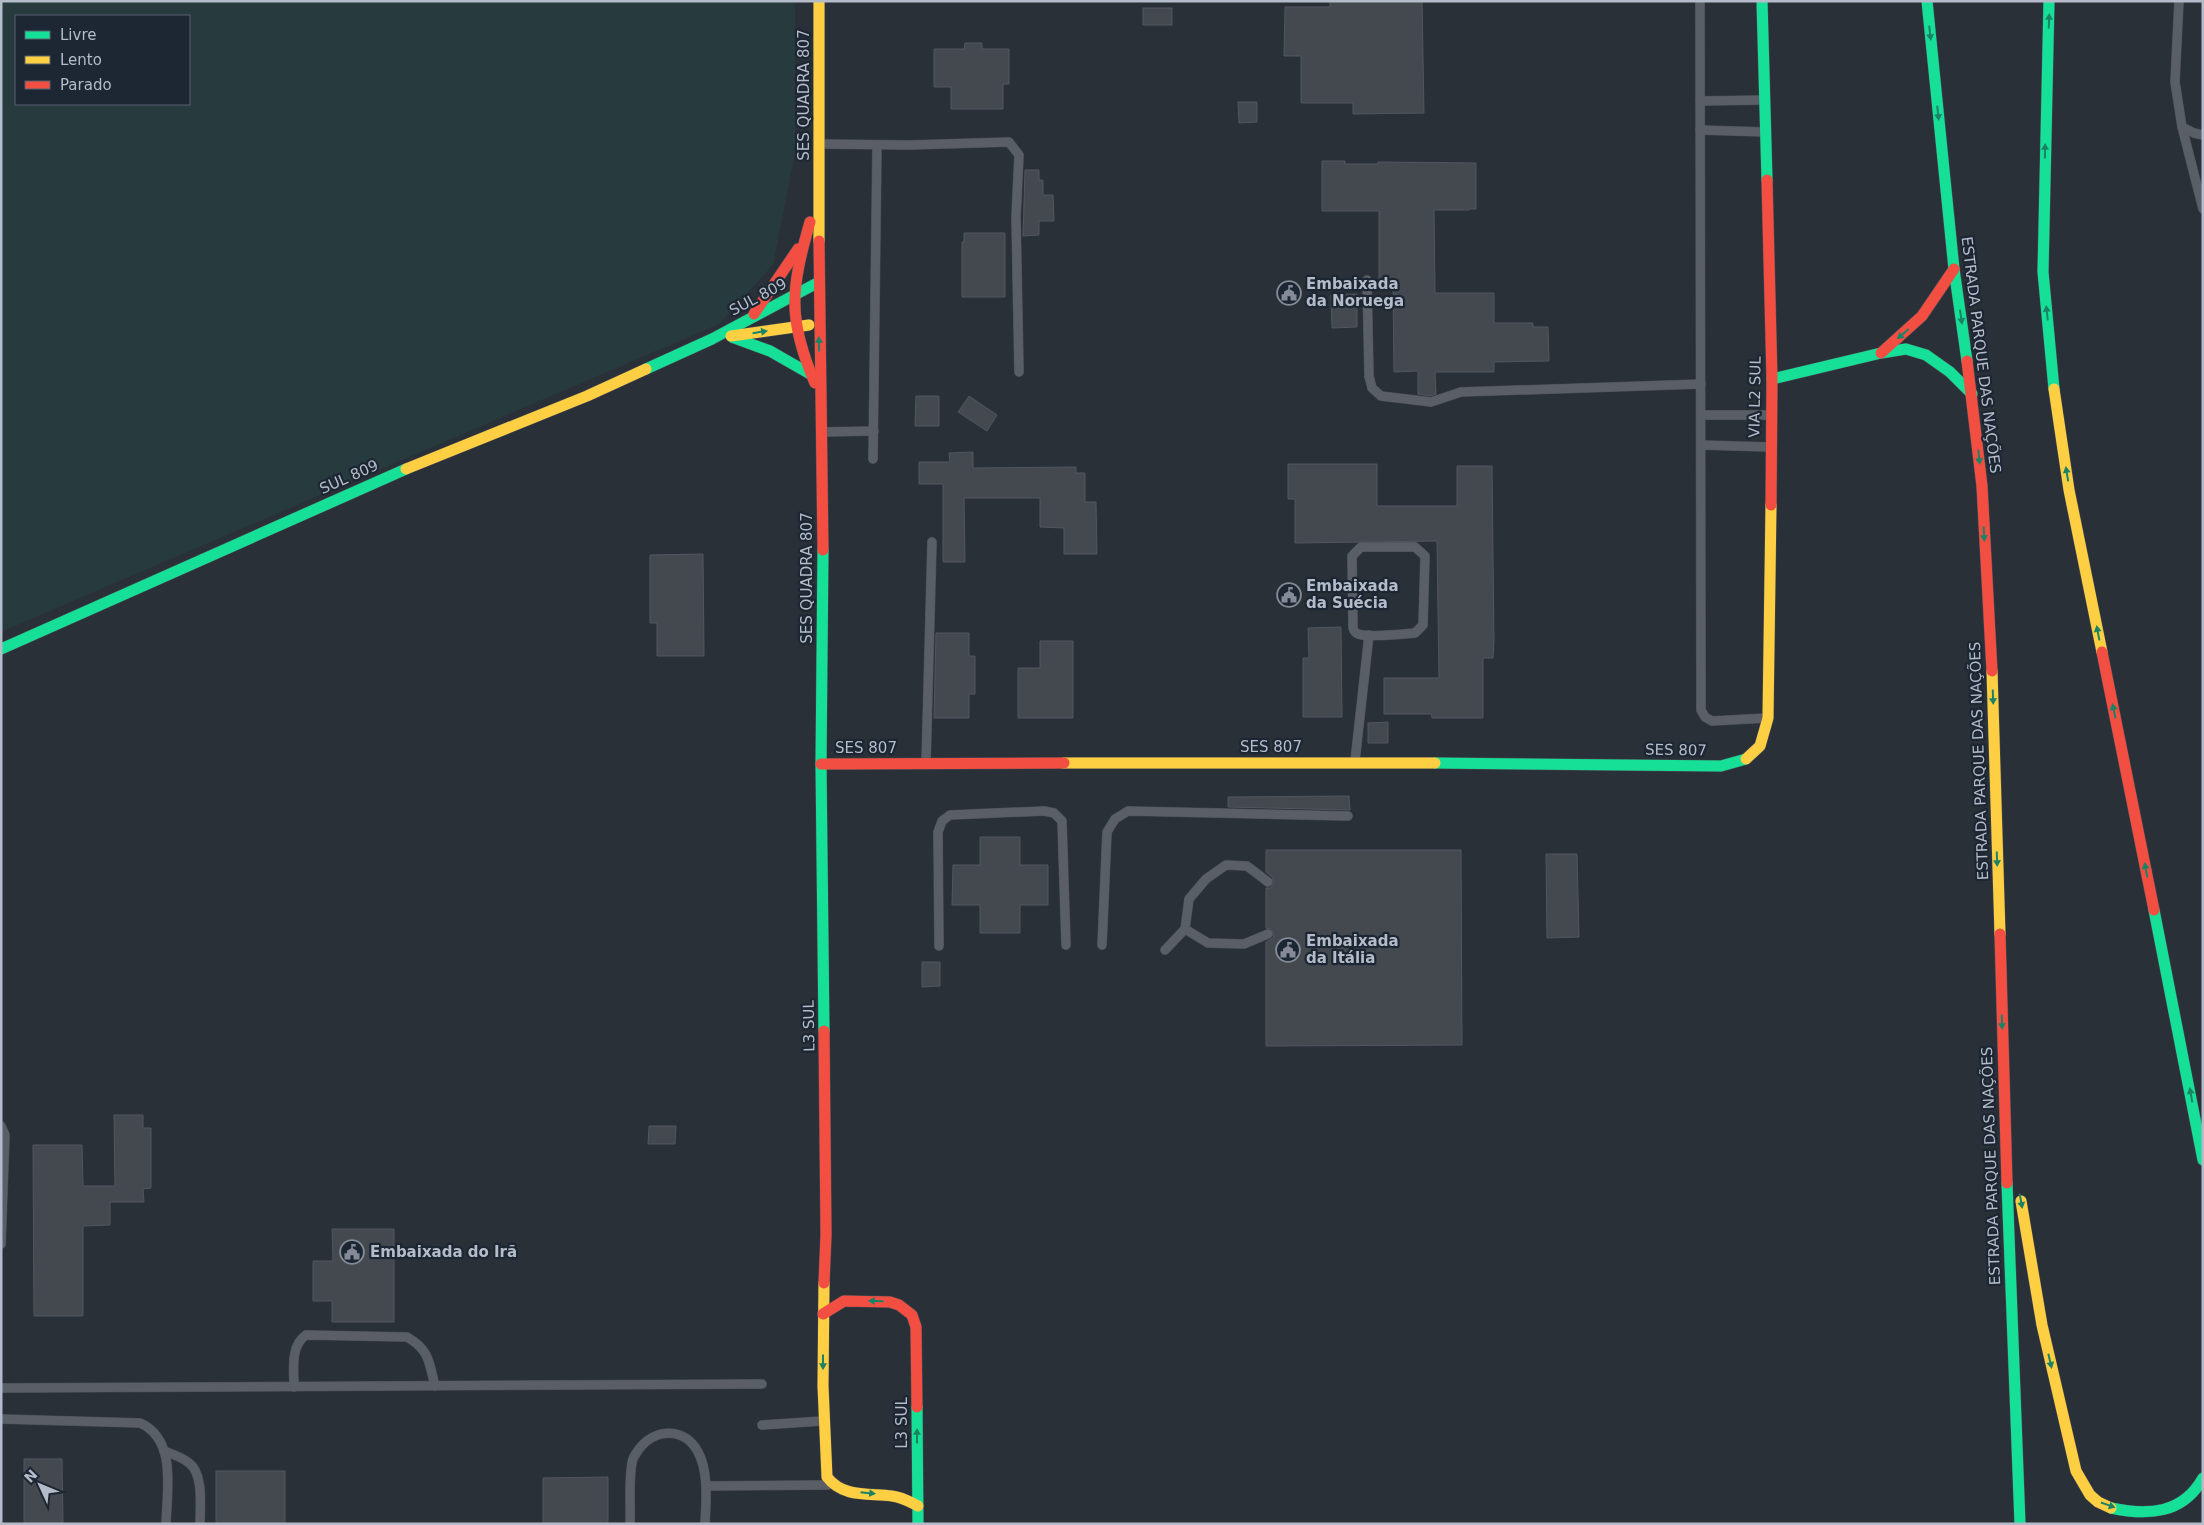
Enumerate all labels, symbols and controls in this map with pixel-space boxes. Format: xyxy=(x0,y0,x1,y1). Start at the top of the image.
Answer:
one-way arrow xyxy=(2045,13,2053,29)
legend xyxy=(15,15,190,105)
one-way arrow xyxy=(1926,25,1934,41)
text: Livre xyxy=(60,26,96,44)
street label: SES QUADRA 807 xyxy=(795,29,813,161)
text: Lento xyxy=(60,51,102,69)
text: Parado xyxy=(60,76,112,94)
one-way arrow xyxy=(1934,105,1942,121)
one-way arrow xyxy=(2042,142,2050,158)
street label: ESTRADA PARQUE DAS NAÇÕES xyxy=(1958,235,2005,475)
street label: SUL 809 xyxy=(726,274,790,320)
place label: Embaixada da Noruega xyxy=(1306,275,1404,310)
public building icon: Embaixada da Noruega xyxy=(1276,280,1302,306)
one-way arrow xyxy=(2042,305,2050,321)
one-way arrow xyxy=(1957,310,1965,326)
one-way arrow xyxy=(753,327,769,335)
one-way arrow xyxy=(1896,329,1909,340)
one-way arrow xyxy=(815,336,823,352)
street label: VIA L2 SUL xyxy=(1745,356,1765,438)
one-way arrow xyxy=(1975,450,1983,466)
street label: SUL 809 xyxy=(317,456,381,498)
one-way arrow xyxy=(2062,466,2070,482)
street label: SES QUADRA 807 xyxy=(798,512,816,644)
one-way arrow xyxy=(1981,527,1989,543)
place label: Embaixada da Suécia xyxy=(1306,577,1399,612)
public building icon: Embaixada da Suécia xyxy=(1276,582,1302,608)
one-way arrow xyxy=(2094,626,2102,641)
street label: ESTRADA PARQUE DAS NAÇÕES xyxy=(1965,641,1992,881)
one-way arrow xyxy=(1989,689,1997,705)
one-way arrow xyxy=(2110,703,2118,718)
street label: SES 807 xyxy=(1240,738,1302,756)
street label: SES 807 xyxy=(835,739,897,757)
street label: SES 807 xyxy=(1645,740,1707,760)
one-way arrow xyxy=(1994,851,2002,867)
one-way arrow xyxy=(2142,862,2150,878)
place label: Embaixada da Itália xyxy=(1306,932,1399,967)
public building icon: Embaixada da Itália xyxy=(1275,937,1301,963)
street label: L3 SUL xyxy=(800,999,818,1052)
one-way arrow xyxy=(1998,1014,2006,1030)
street label: ESTRADA PARQUE DAS NAÇÕES xyxy=(1977,1046,2004,1286)
one-way arrow xyxy=(2186,1086,2194,1102)
one-way arrow xyxy=(2017,1193,2025,1209)
public building icon: Embaixada do Irã xyxy=(339,1239,365,1265)
place label: Embaixada do Irã xyxy=(370,1243,517,1261)
one-way arrow xyxy=(867,1297,883,1305)
one-way arrow xyxy=(2046,1353,2054,1368)
one-way arrow xyxy=(819,1355,827,1371)
street label: L3 SUL xyxy=(893,1397,911,1449)
one-way arrow xyxy=(913,1428,921,1444)
north arrow xyxy=(15,1460,65,1510)
text: N xyxy=(21,1466,40,1486)
one-way arrow xyxy=(861,1489,877,1497)
one-way arrow xyxy=(2101,1502,2116,1510)

